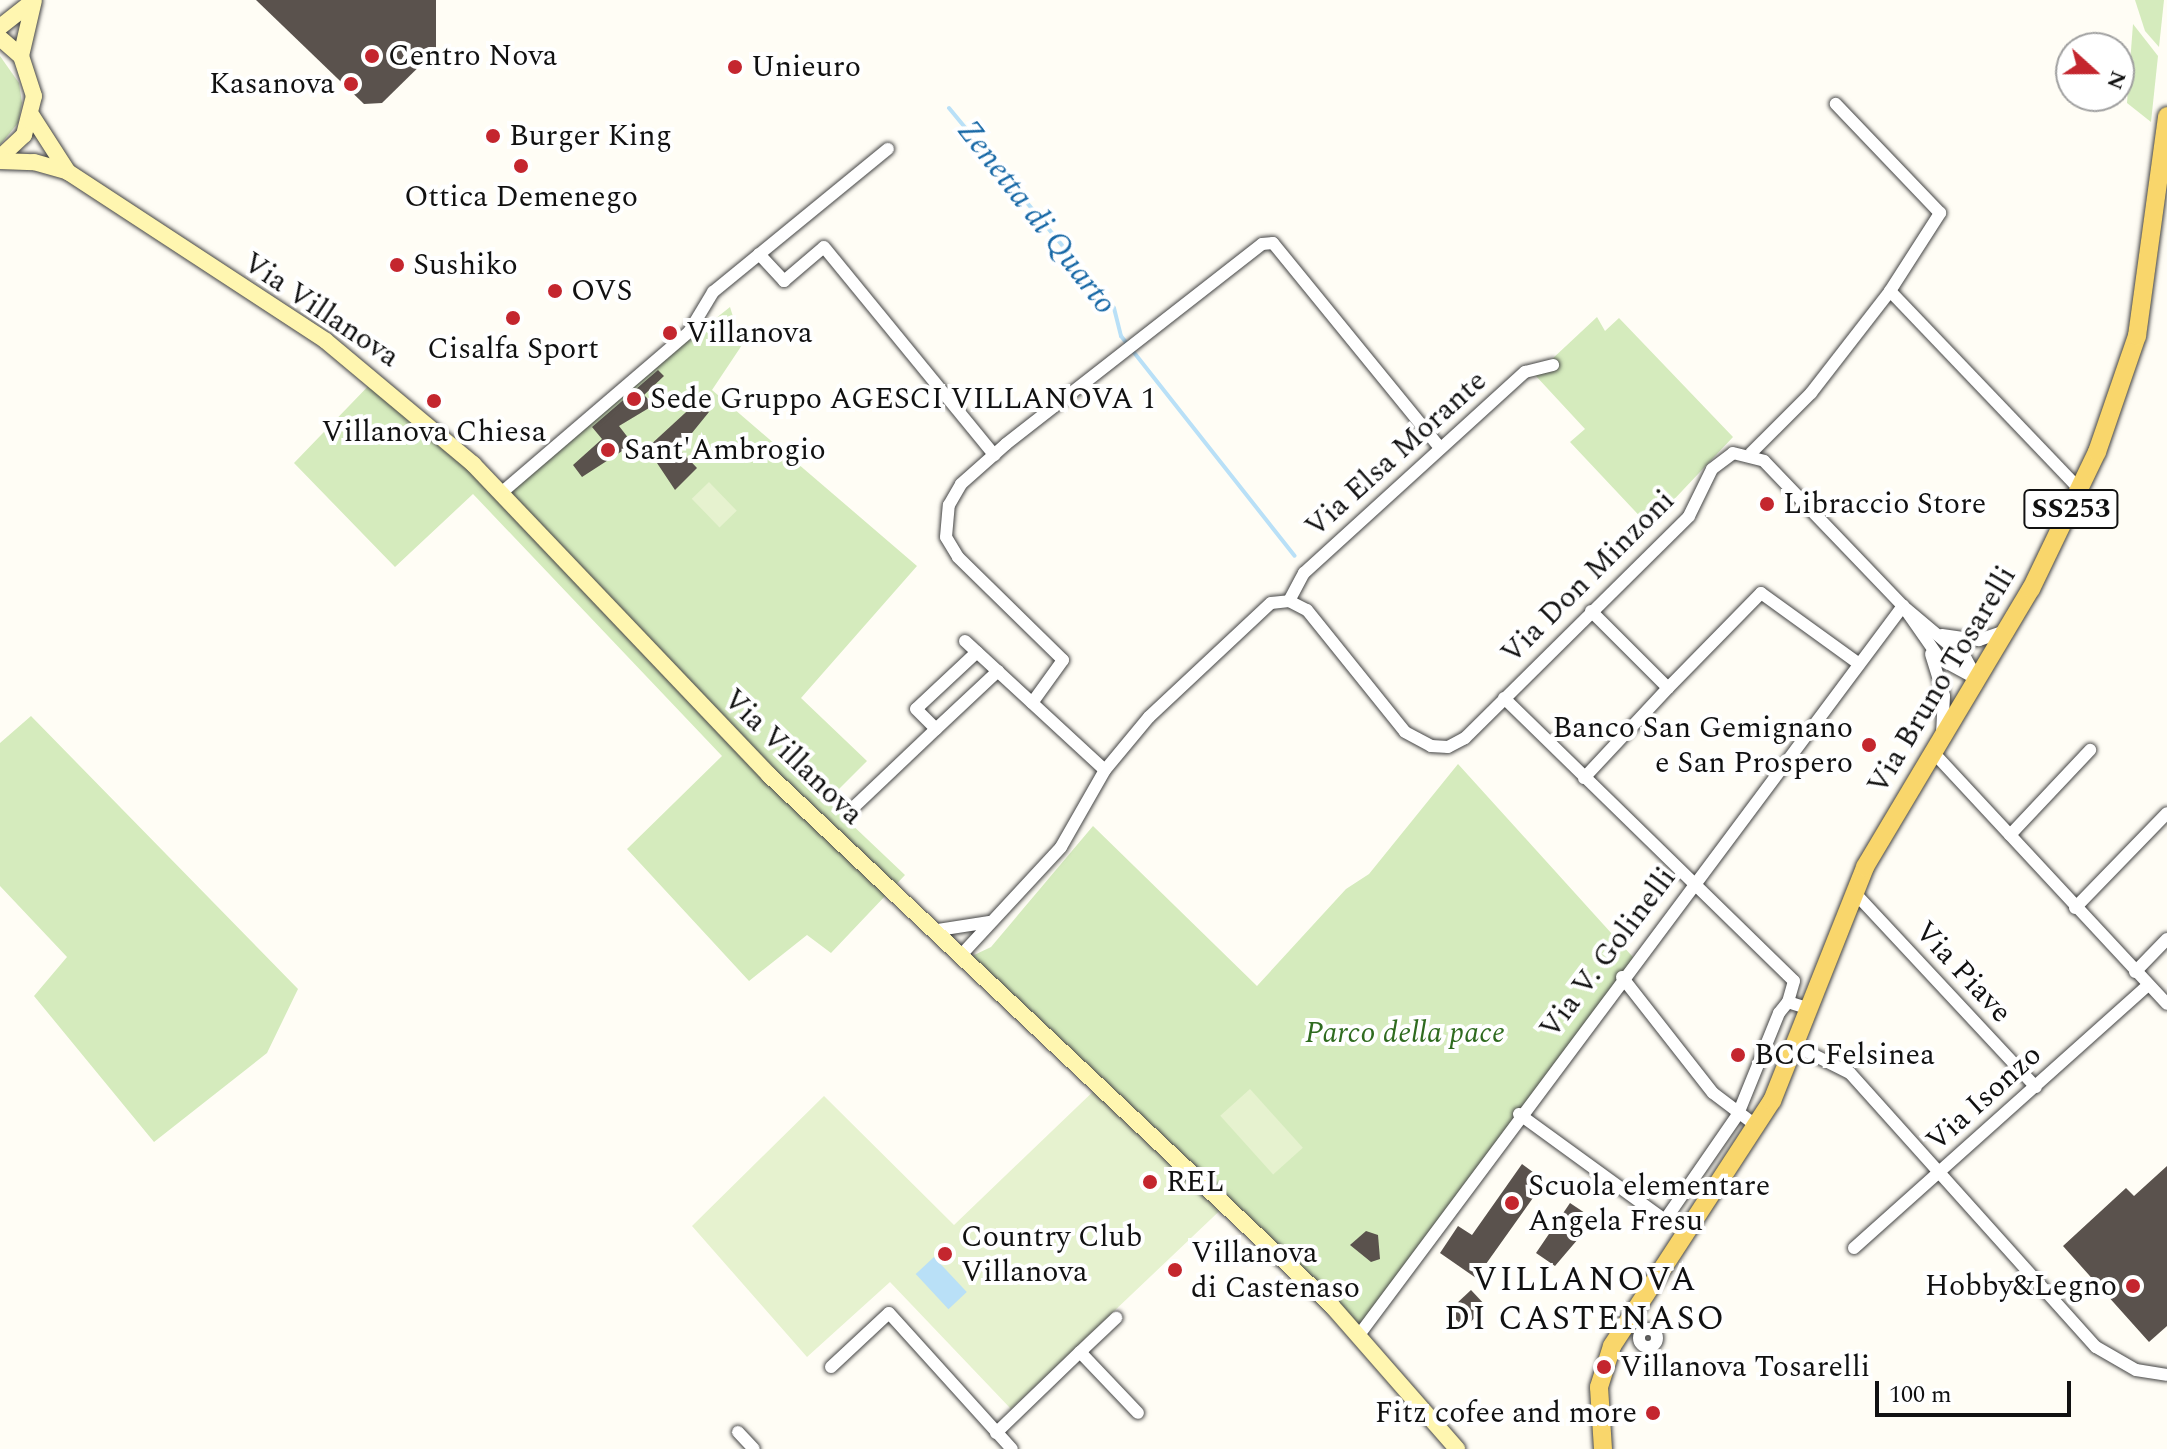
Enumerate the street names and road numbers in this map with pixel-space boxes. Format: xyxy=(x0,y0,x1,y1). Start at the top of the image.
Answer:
street label: Via Villanova xyxy=(236,245,406,375)
street label: Via Elsa Morante xyxy=(1298,363,1494,545)
street label: Via Don Minzoni xyxy=(1494,483,1682,671)
road number: SS253 xyxy=(2023,485,2119,533)
street label: Via Bruno Tosarelli xyxy=(1860,560,2024,800)
street label: Via Villanova xyxy=(716,681,870,833)
street label: Via V. Golinelli xyxy=(1532,861,1684,1045)
street label: Via Piave xyxy=(1907,914,2019,1030)
street label: Via Isonzo xyxy=(1919,1037,2049,1159)

